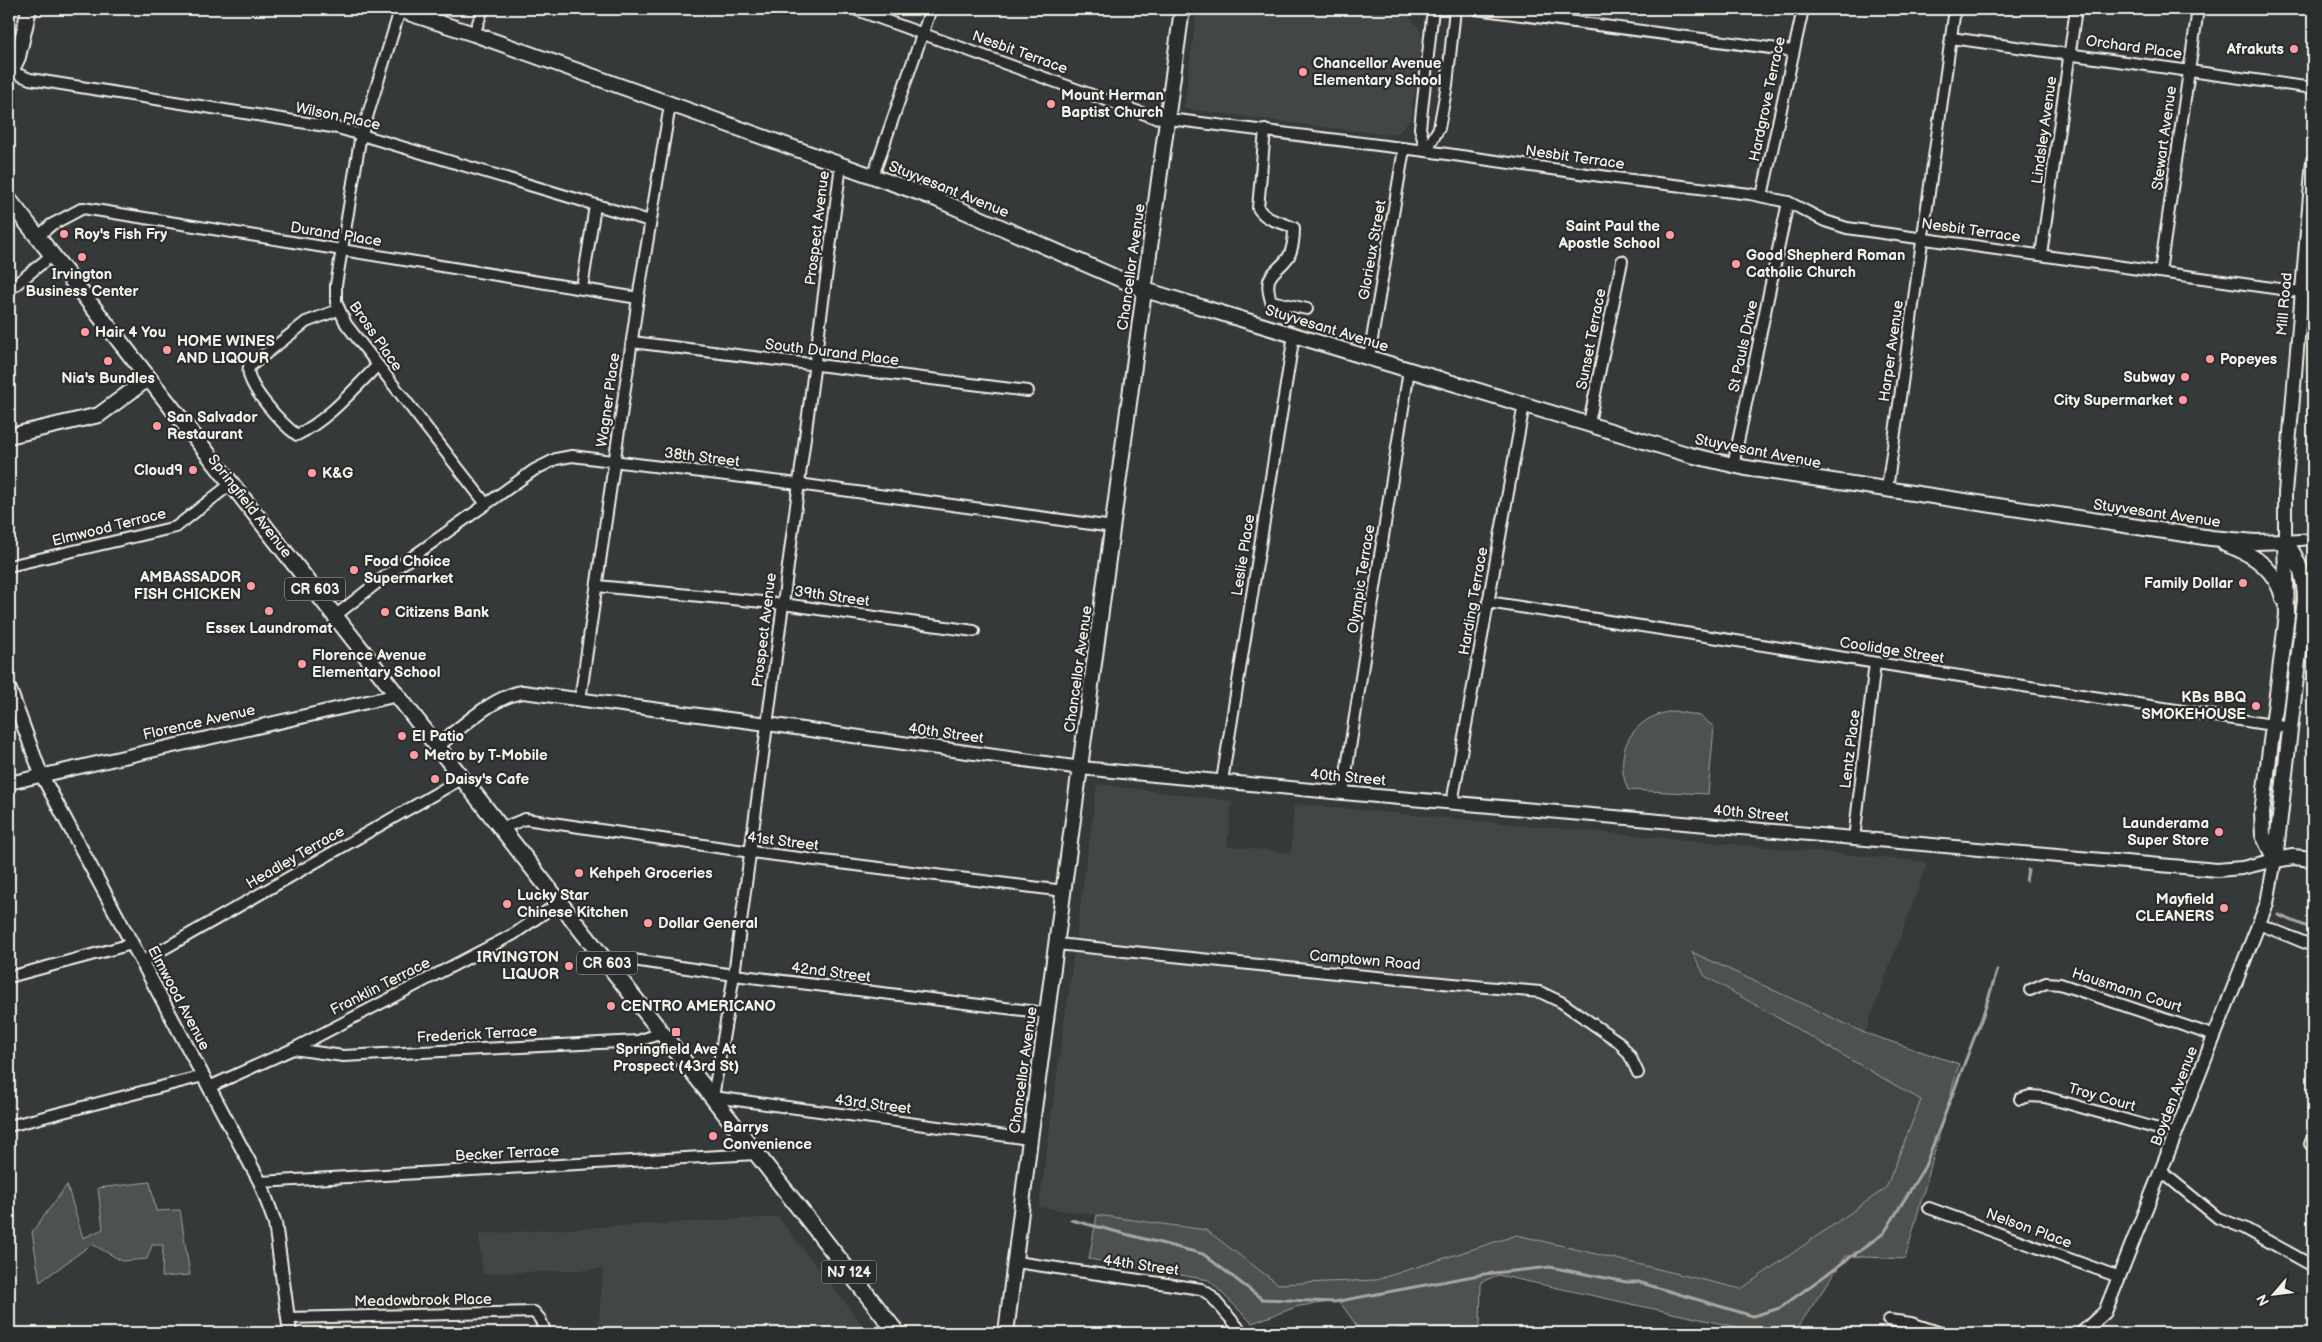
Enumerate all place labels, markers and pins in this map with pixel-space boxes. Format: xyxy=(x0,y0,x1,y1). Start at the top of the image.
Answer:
place label: Afrakuts xyxy=(2226,40,2284,59)
marker: Afrakuts xyxy=(2288,43,2300,55)
place label: Chancellor Avenue Elementary School xyxy=(1313,54,1442,90)
marker: Chancellor Avenue Elementary School xyxy=(1297,66,1309,78)
place label: Mount Herman Baptist Church xyxy=(1061,86,1164,122)
marker: Mount Herman Baptist Church xyxy=(1045,98,1057,110)
place label: Saint Paul the Apostle School xyxy=(1558,217,1660,253)
place label: Roy's Fish Fry xyxy=(74,225,167,244)
marker: Roy's Fish Fry xyxy=(58,228,70,240)
marker: Saint Paul the Apostle School xyxy=(1664,229,1676,241)
place label: Good Shepherd Roman Catholic Church xyxy=(1746,246,1905,282)
marker: Irvington Business Center xyxy=(76,251,88,263)
marker: Good Shepherd Roman Catholic Church xyxy=(1730,258,1742,270)
place label: Irvington Business Center xyxy=(26,265,139,301)
place label: Hair 4 You xyxy=(95,323,166,342)
marker: Hair 4 You xyxy=(79,326,91,338)
place label: HOME WINES AND LIQOUR xyxy=(176,332,275,368)
marker: HOME WINES AND LIQOUR xyxy=(161,344,173,356)
place label: Popeyes xyxy=(2220,350,2277,369)
marker: Popeyes xyxy=(2204,353,2216,365)
marker: Nia's Bundles xyxy=(102,355,114,367)
place label: Subway xyxy=(2124,368,2175,387)
place label: Nia's Bundles xyxy=(61,369,155,388)
marker: Subway xyxy=(2179,371,2191,383)
place label: City Supermarket xyxy=(2054,391,2173,410)
marker: City Supermarket xyxy=(2177,394,2189,406)
place label: San Salvador Restaurant xyxy=(167,408,258,444)
marker: San Salvador Restaurant xyxy=(151,420,163,432)
place label: Cloud9 xyxy=(134,461,183,480)
marker: Cloud9 xyxy=(187,464,199,476)
place label: K&G xyxy=(322,464,353,483)
marker: K&G xyxy=(306,467,318,479)
place label: Food Choice Supermarket xyxy=(364,552,453,588)
marker: Food Choice Supermarket xyxy=(348,564,360,576)
place label: AMBASSADOR FISH CHICKEN xyxy=(134,568,241,604)
place label: Family Dollar xyxy=(2144,574,2234,593)
marker: Family Dollar xyxy=(2237,577,2249,589)
marker: AMBASSADOR FISH CHICKEN xyxy=(245,580,257,592)
place label: Citizens Bank xyxy=(395,603,489,622)
marker: Essex Laundromat xyxy=(263,605,275,617)
marker: Citizens Bank xyxy=(379,606,391,618)
place label: Essex Laundromat xyxy=(206,619,332,638)
place label: Florence Avenue Elementary School xyxy=(312,646,440,682)
marker: Florence Avenue Elementary School xyxy=(296,658,308,670)
place label: KBs BBQ SMOKEHOUSE xyxy=(2141,688,2246,724)
marker: KBs BBQ SMOKEHOUSE xyxy=(2250,700,2262,712)
place label: El Patio xyxy=(412,727,465,746)
marker: El Patio xyxy=(396,730,408,742)
place label: Metro by T-Mobile xyxy=(424,746,548,765)
marker: Metro by T-Mobile xyxy=(408,749,420,761)
place label: Daisy's Cafe xyxy=(445,770,530,789)
marker: Daisy's Cafe xyxy=(429,773,441,785)
place label: Launderama Super Store xyxy=(2122,814,2209,850)
marker: Launderama Super Store xyxy=(2213,826,2225,838)
place label: Kehpeh Groceries xyxy=(589,864,713,883)
marker: Kehpeh Groceries xyxy=(573,867,585,879)
place label: Lucky Star Chinese Kitchen xyxy=(517,886,628,922)
place label: Mayfield CLEANERS xyxy=(2135,890,2214,926)
marker: Lucky Star Chinese Kitchen xyxy=(501,898,513,910)
marker: Mayfield CLEANERS xyxy=(2218,902,2230,914)
place label: Dollar General xyxy=(658,914,758,933)
marker: Dollar General xyxy=(642,917,654,929)
place label: IRVINGTON LIQUOR xyxy=(477,948,559,984)
marker: IRVINGTON LIQUOR xyxy=(563,960,575,972)
place label: CENTRO AMERICANO xyxy=(621,997,776,1016)
marker: CENTRO AMERICANO xyxy=(605,1000,617,1012)
marker: Springfield Ave At Prospect (43rd St) xyxy=(670,1026,682,1038)
place label: Springfield Ave At Prospect (43rd St) xyxy=(613,1040,739,1076)
place label: Barrys Convenience xyxy=(723,1118,812,1154)
marker: Barrys Convenience xyxy=(707,1130,719,1142)

